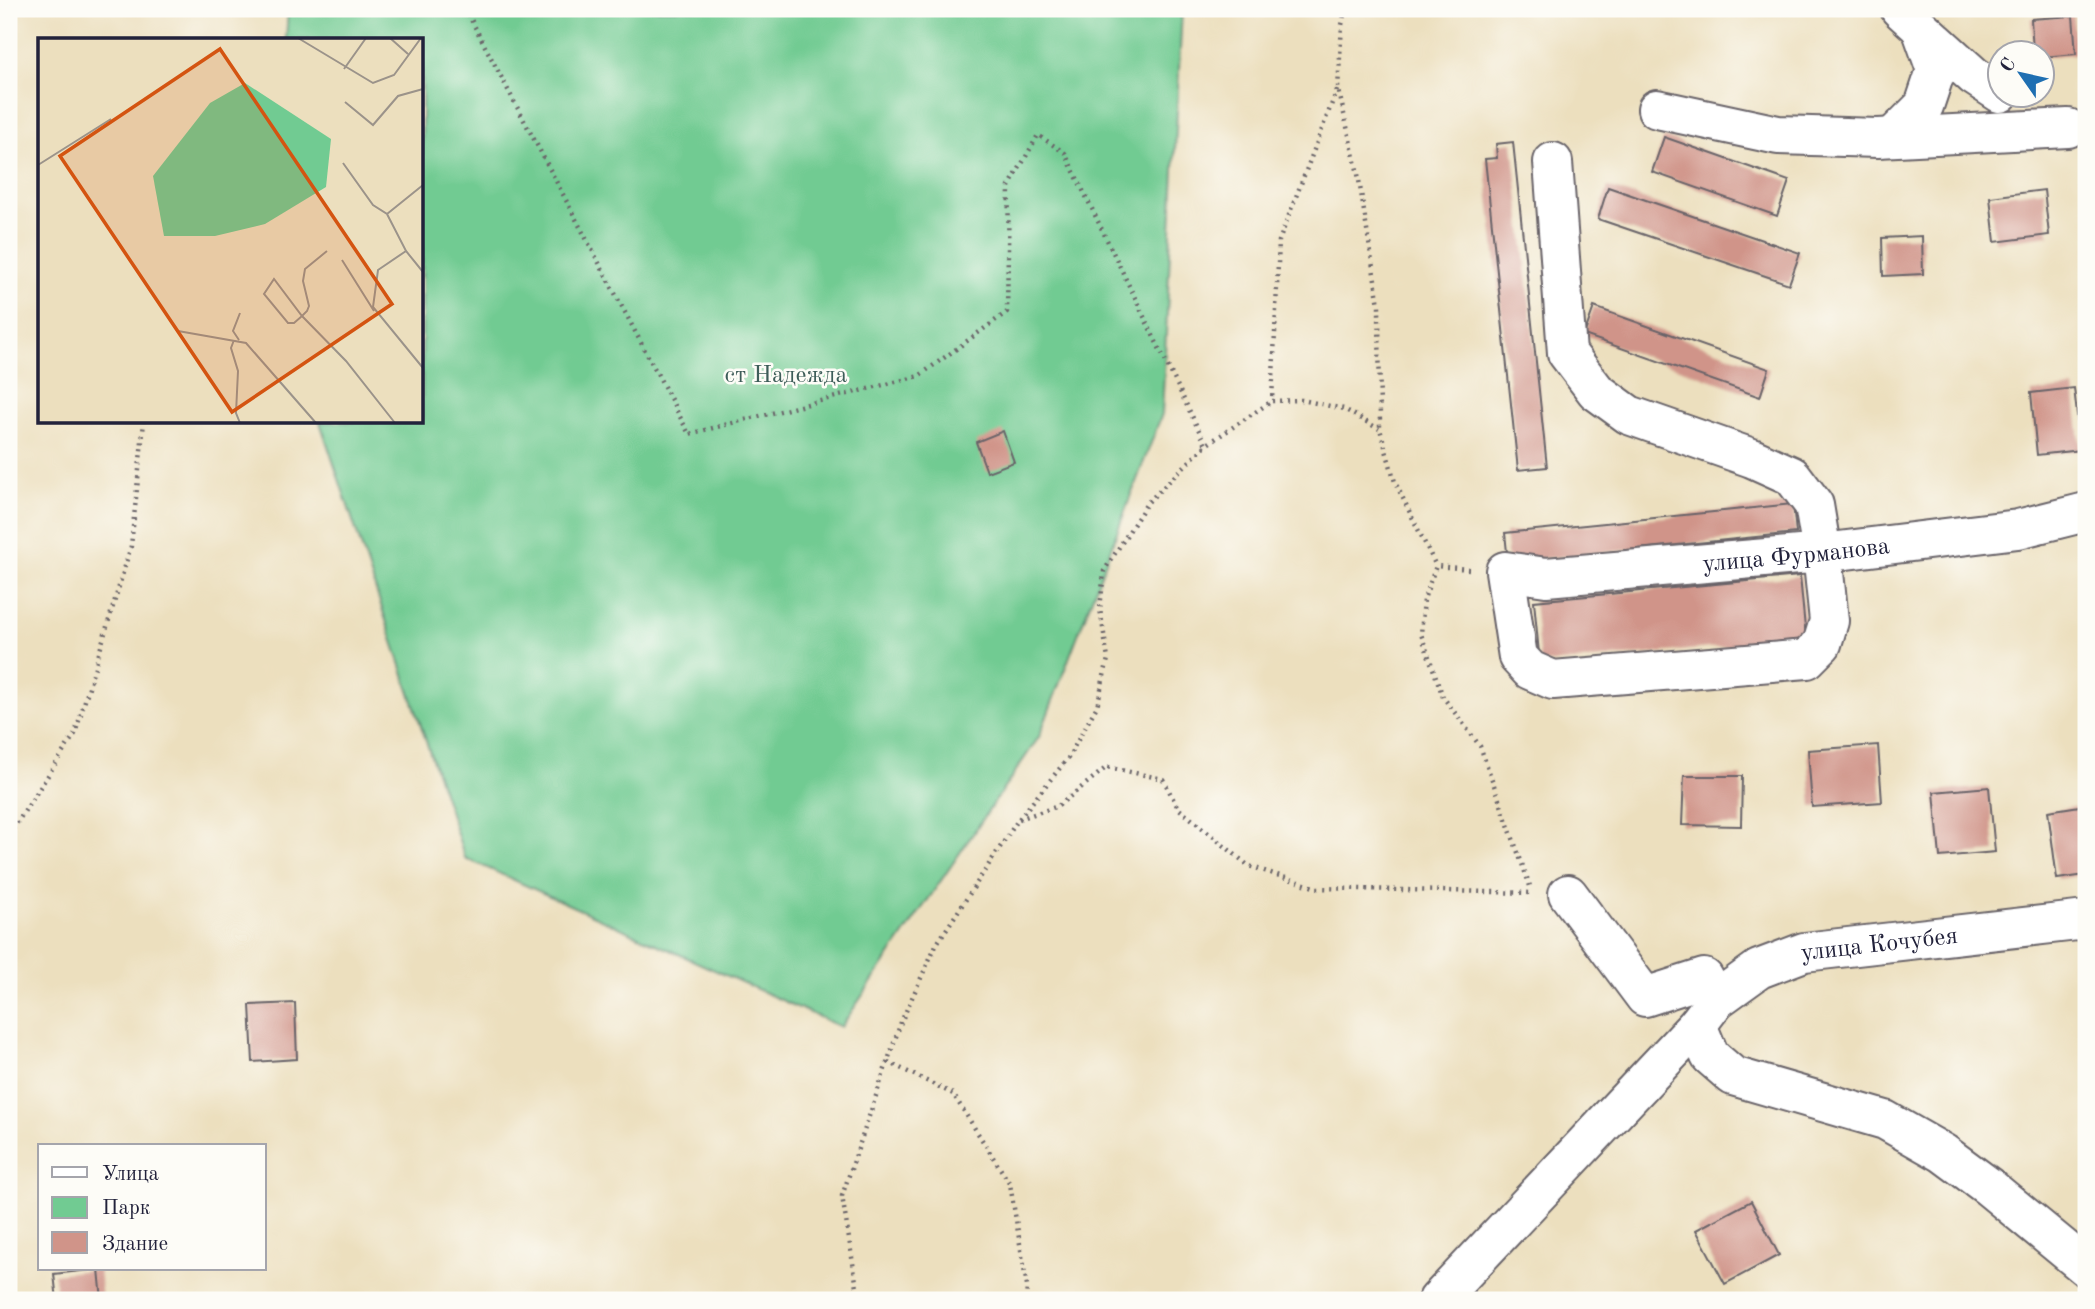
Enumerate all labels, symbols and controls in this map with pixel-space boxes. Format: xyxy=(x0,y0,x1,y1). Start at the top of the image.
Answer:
inset map xyxy=(38,38,424,424)
north arrow xyxy=(1986,38,2056,108)
text: С xyxy=(1998,55,2020,76)
park label: ст Надежда xyxy=(725,364,848,388)
street label: улица Фурманова xyxy=(1702,535,1891,577)
street label: улица Кочубея xyxy=(1800,925,1959,966)
legend xyxy=(38,1144,266,1270)
text: Улица xyxy=(102,1164,159,1185)
text: Парк xyxy=(102,1198,151,1219)
text: Здание xyxy=(102,1234,168,1255)

